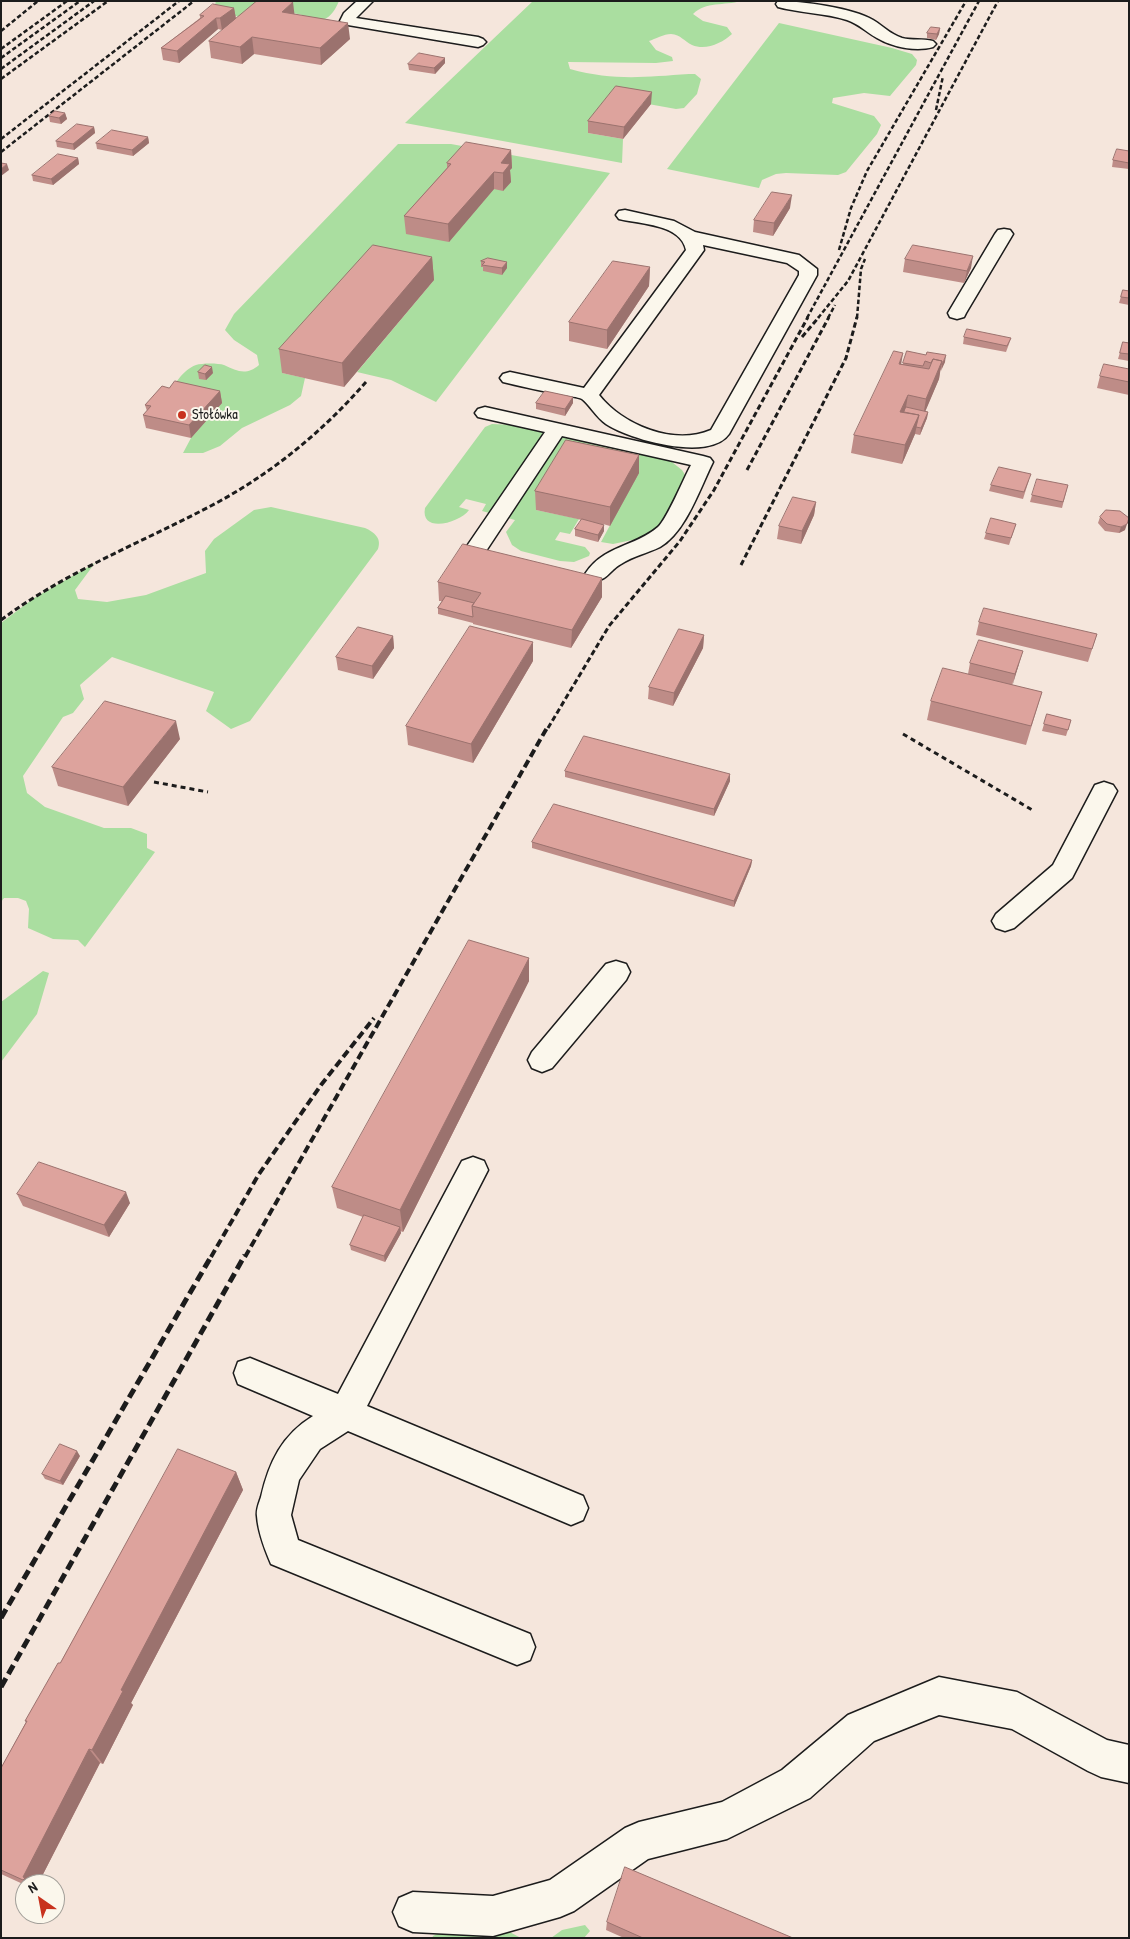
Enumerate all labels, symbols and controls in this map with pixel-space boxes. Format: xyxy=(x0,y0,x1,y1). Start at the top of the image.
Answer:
place label: Stołówka xyxy=(192,407,238,423)
marker: Stołówka xyxy=(176,409,188,421)
north arrow xyxy=(15,1874,65,1924)
text: N xyxy=(24,1877,40,1897)

